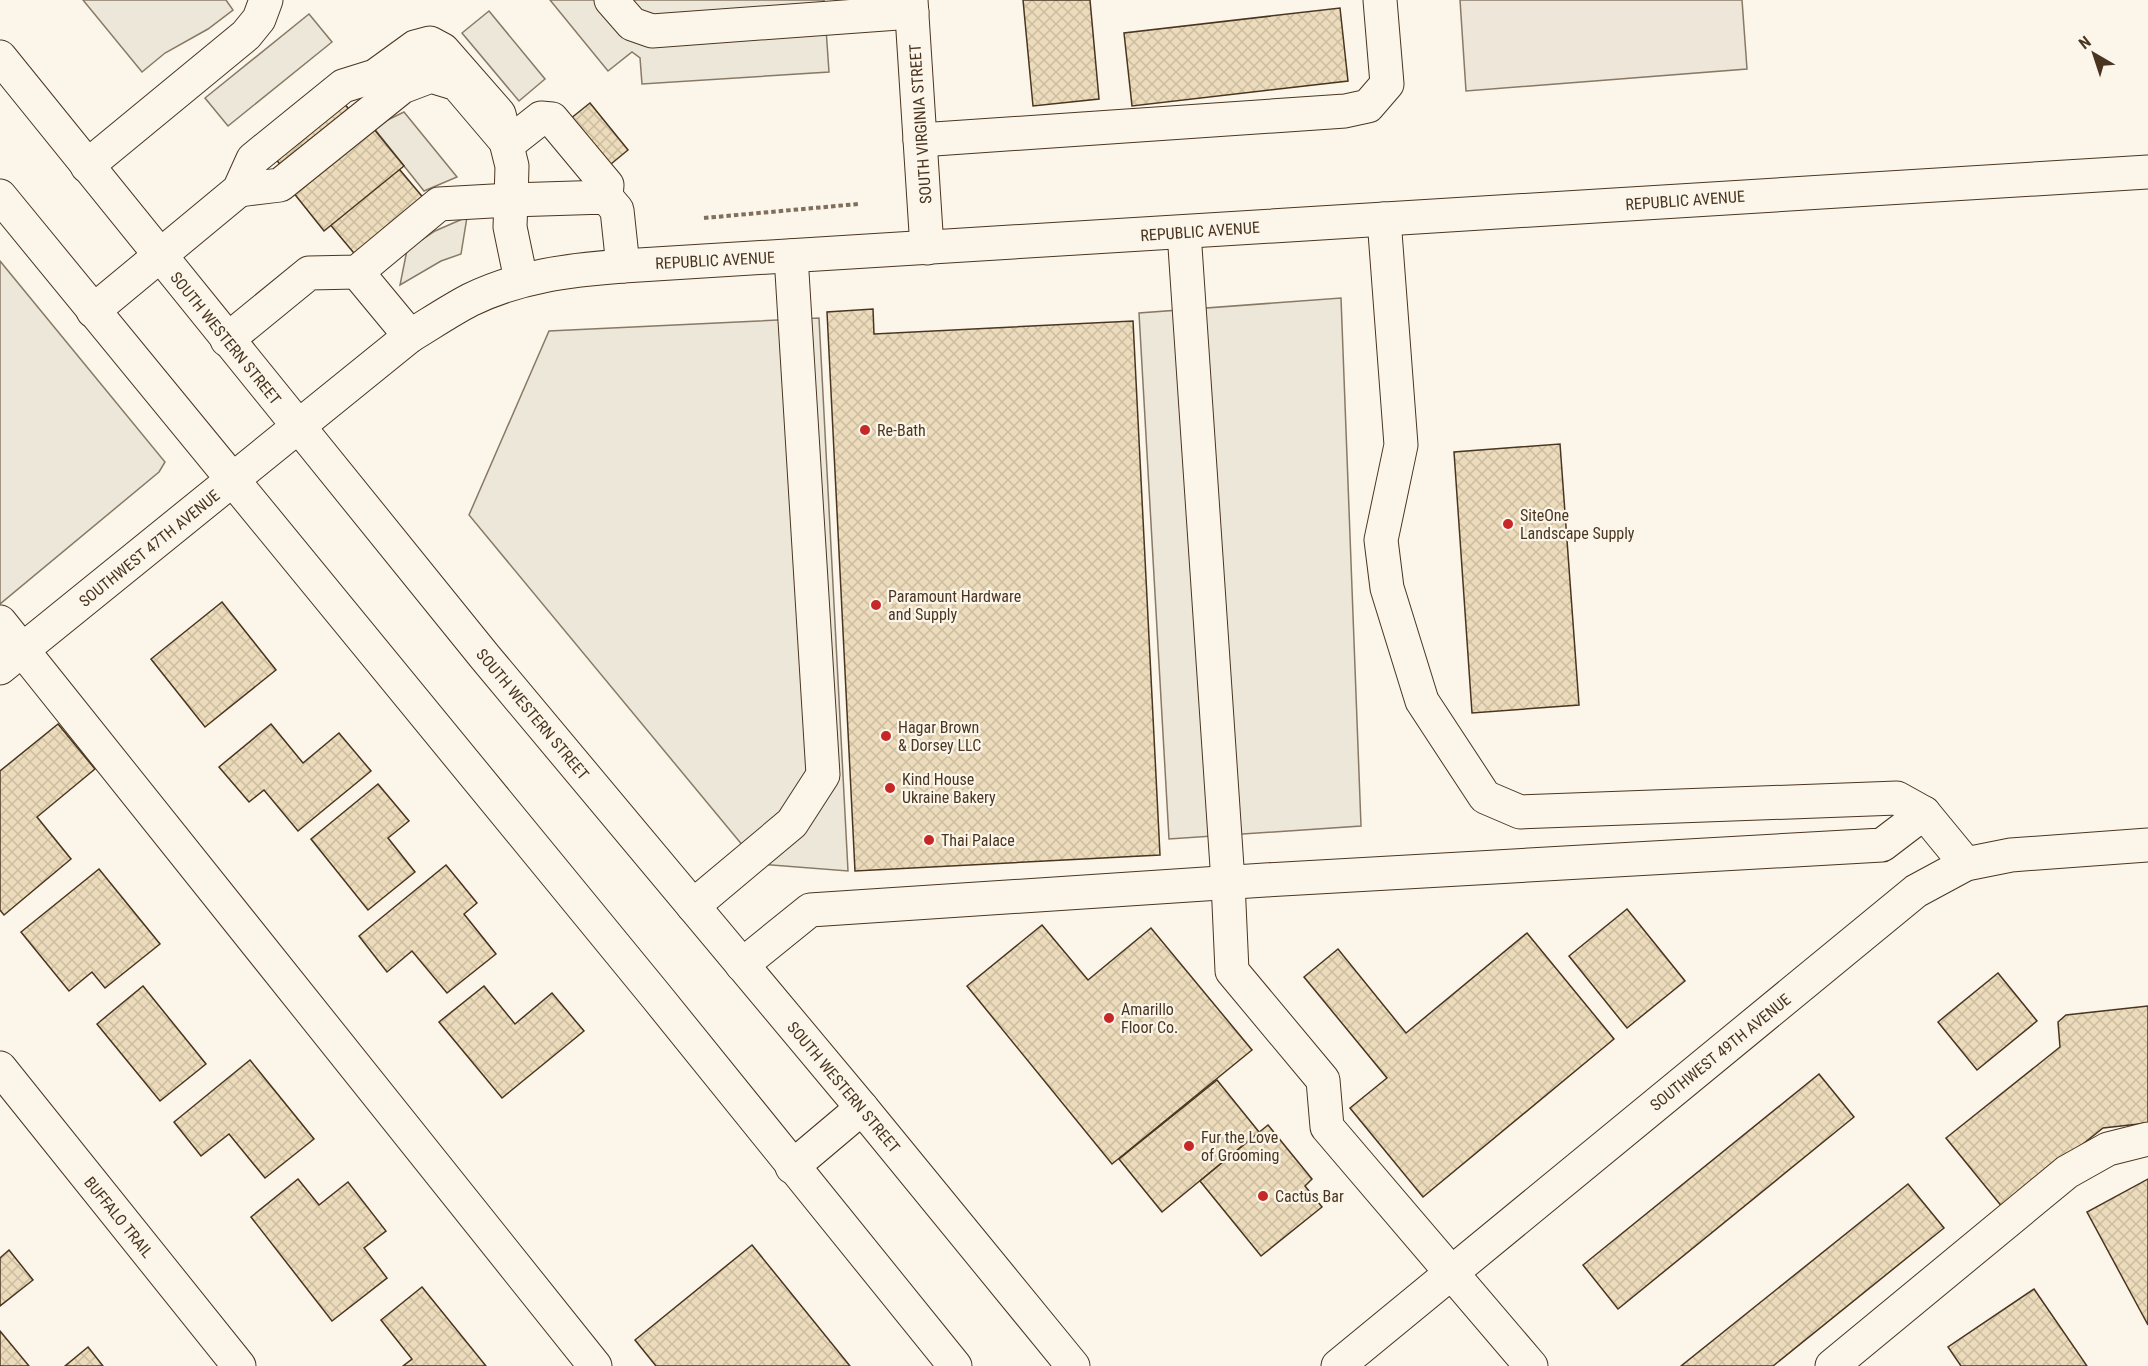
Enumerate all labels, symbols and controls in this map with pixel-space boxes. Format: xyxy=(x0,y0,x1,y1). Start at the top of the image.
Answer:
north arrow xyxy=(2064,24,2124,84)
text: N xyxy=(2075,32,2095,53)
street label: SOUTH VIRGINIA STREET xyxy=(905,43,936,205)
street label: REPUBLIC AVENUE xyxy=(1625,187,1745,214)
street label: REPUBLIC AVENUE xyxy=(1140,218,1260,245)
street label: REPUBLIC AVENUE xyxy=(655,248,775,273)
street label: SOUTH WESTERN STREET xyxy=(166,268,285,408)
place label: Re-Bath xyxy=(877,421,926,440)
marker: Re-Bath xyxy=(858,423,872,437)
street label: SOUTHWEST 47TH AVENUE xyxy=(75,486,223,611)
place label: SiteOne Landscape Supply xyxy=(1520,506,1635,543)
marker: SiteOne Landscape Supply xyxy=(1501,517,1515,531)
place label: Paramount Hardware and Supply xyxy=(888,587,1021,624)
marker: Paramount Hardware and Supply xyxy=(869,598,883,612)
street label: SOUTH WESTERN STREET xyxy=(472,645,593,784)
place label: Hagar Brown & Dorsey LLC xyxy=(898,718,981,755)
marker: Hagar Brown & Dorsey LLC xyxy=(879,729,893,743)
place label: Kind House Ukraine Bakery xyxy=(902,770,996,807)
marker: Kind House Ukraine Bakery xyxy=(883,781,897,795)
place label: Thai Palace xyxy=(941,831,1015,850)
marker: Thai Palace xyxy=(922,833,936,847)
street label: SOUTHWEST 49TH AVENUE xyxy=(1646,990,1794,1115)
place label: Amarillo Floor Co. xyxy=(1121,1000,1178,1037)
marker: Amarillo Floor Co. xyxy=(1102,1011,1116,1025)
street label: SOUTH WESTERN STREET xyxy=(783,1018,904,1157)
place label: Fur the Love of Grooming xyxy=(1201,1128,1279,1165)
marker: Fur the Love of Grooming xyxy=(1182,1139,1196,1153)
street label: BUFFALO TRAIL xyxy=(80,1173,157,1262)
place label: Cactus Bar xyxy=(1275,1187,1344,1206)
marker: Cactus Bar xyxy=(1256,1189,1270,1203)

